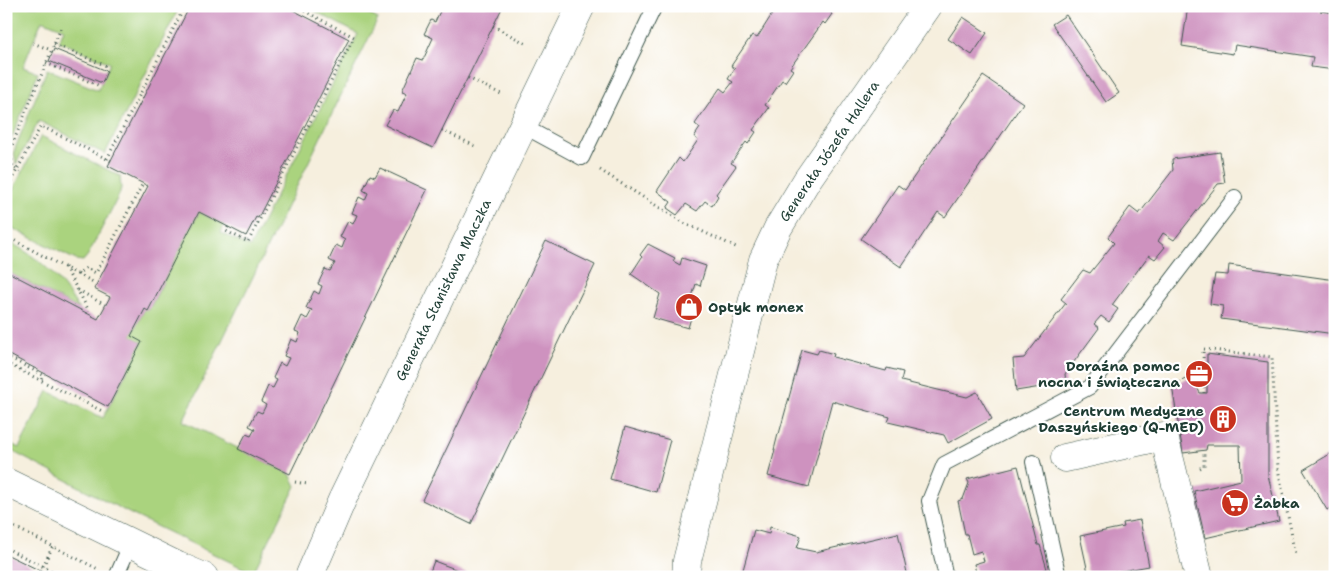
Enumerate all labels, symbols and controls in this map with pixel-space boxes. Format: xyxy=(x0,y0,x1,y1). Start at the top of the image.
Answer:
street label: Generała Józefa Hallera xyxy=(775,77,883,225)
street label: Generała Stanisława Maczka xyxy=(391,196,495,384)
shop icon: Optyk monex xyxy=(674,292,704,322)
place label: Optyk monex xyxy=(708,298,804,316)
place label: Doraźna pomoc nocna i świąteczna xyxy=(1038,357,1180,391)
office icon: Doraźna pomoc nocna i świąteczna xyxy=(1184,359,1214,389)
place label: Centrum Medyczne Daszyńskiego (Q-MED) xyxy=(1038,402,1204,436)
building icon: Centrum Medyczne Daszyńskiego (Q-MED) xyxy=(1208,404,1238,434)
supermarket icon: Żabka xyxy=(1220,488,1250,518)
place label: Żabka xyxy=(1254,494,1300,512)

